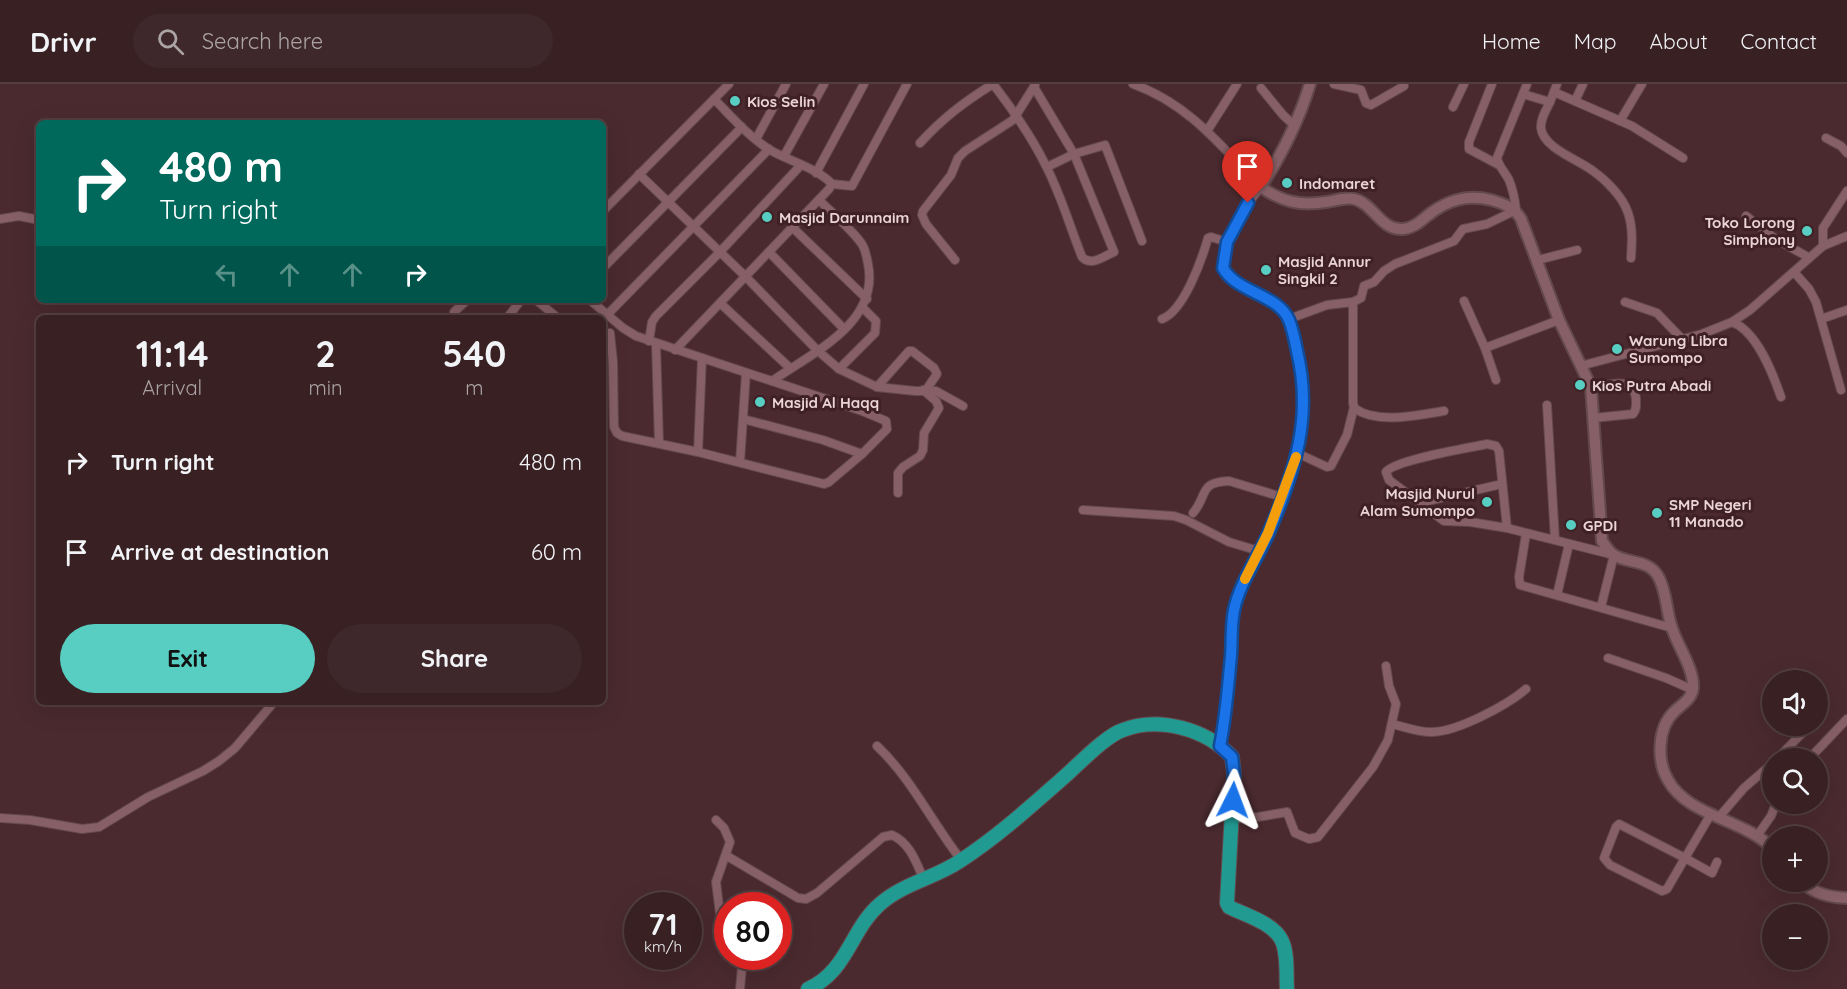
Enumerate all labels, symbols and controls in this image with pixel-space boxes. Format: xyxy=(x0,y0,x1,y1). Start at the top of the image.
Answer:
search box xyxy=(133,14,553,68)
text: Drivr xyxy=(30,24,97,59)
icon: search xyxy=(154,25,187,58)
text: Search here xyxy=(202,27,323,55)
text: Home xyxy=(1482,28,1541,54)
text: Map xyxy=(1574,28,1617,54)
text: About xyxy=(1650,28,1708,54)
text: Contact xyxy=(1741,28,1817,54)
place label: Kios Selin xyxy=(747,92,816,111)
marker: Kios Selin xyxy=(728,94,742,108)
text: 480 m xyxy=(159,140,283,193)
pin xyxy=(1222,141,1273,203)
icon: right xyxy=(60,144,138,222)
icon: arrive xyxy=(1231,150,1264,183)
place label: Indomaret xyxy=(1299,174,1375,193)
marker: Indomaret xyxy=(1280,176,1294,190)
text: Turn right xyxy=(159,192,278,226)
place label: Masjid Darunnaim xyxy=(779,208,909,227)
marker: Masjid Darunnaim xyxy=(760,210,774,224)
place label: Toko Lorong Simphony xyxy=(1704,213,1795,249)
marker: Toko Lorong Simphony xyxy=(1800,224,1814,238)
place label: Masjid Annur Singkil 2 xyxy=(1278,252,1371,288)
icon: left xyxy=(210,258,243,291)
icon: ahead xyxy=(273,258,306,291)
icon: ahead xyxy=(336,258,369,291)
icon: right xyxy=(399,258,432,291)
marker: Masjid Annur Singkil 2 xyxy=(1259,263,1273,277)
text: 11:14 xyxy=(136,331,209,376)
text: 2 xyxy=(315,331,336,376)
text: 540 xyxy=(442,331,506,376)
place label: Warung Libra Sumompo xyxy=(1629,331,1728,367)
marker: Warung Libra Sumompo xyxy=(1610,342,1624,356)
text: Arrival xyxy=(142,375,202,400)
text: min xyxy=(308,375,343,400)
text: m xyxy=(465,375,483,400)
place label: Kios Putra Abadi xyxy=(1592,376,1711,395)
marker: Kios Putra Abadi xyxy=(1573,378,1587,392)
place label: Masjid Al Haqq xyxy=(772,393,879,412)
marker: Masjid Al Haqq xyxy=(753,395,767,409)
icon: right xyxy=(60,446,93,479)
text: Turn right xyxy=(111,448,215,476)
text: 480 m xyxy=(519,448,582,476)
place label: Masjid Nurul Alam Sumompo xyxy=(1360,484,1475,520)
marker: Masjid Nurul Alam Sumompo xyxy=(1480,495,1494,509)
place label: SMP Negeri 11 Manado xyxy=(1669,495,1751,531)
marker: SMP Negeri 11 Manado xyxy=(1650,506,1664,520)
place label: GPDI xyxy=(1583,516,1617,535)
marker: GPDI xyxy=(1564,518,1578,532)
icon: arrive xyxy=(60,536,93,569)
text: Arrive at destination xyxy=(111,538,329,566)
text: 60 m xyxy=(531,538,582,566)
button: Exit xyxy=(60,624,315,693)
button: Share xyxy=(327,624,582,693)
map controls xyxy=(1762,670,1828,970)
button: sound xyxy=(1762,670,1828,736)
button: search xyxy=(1762,748,1828,814)
position arrow xyxy=(1201,768,1265,832)
button: + xyxy=(1762,826,1828,892)
speed limit sign: 80 xyxy=(714,892,792,970)
button: − xyxy=(1762,904,1828,970)
text: 71 xyxy=(648,905,678,943)
text: km/h xyxy=(644,937,682,956)

